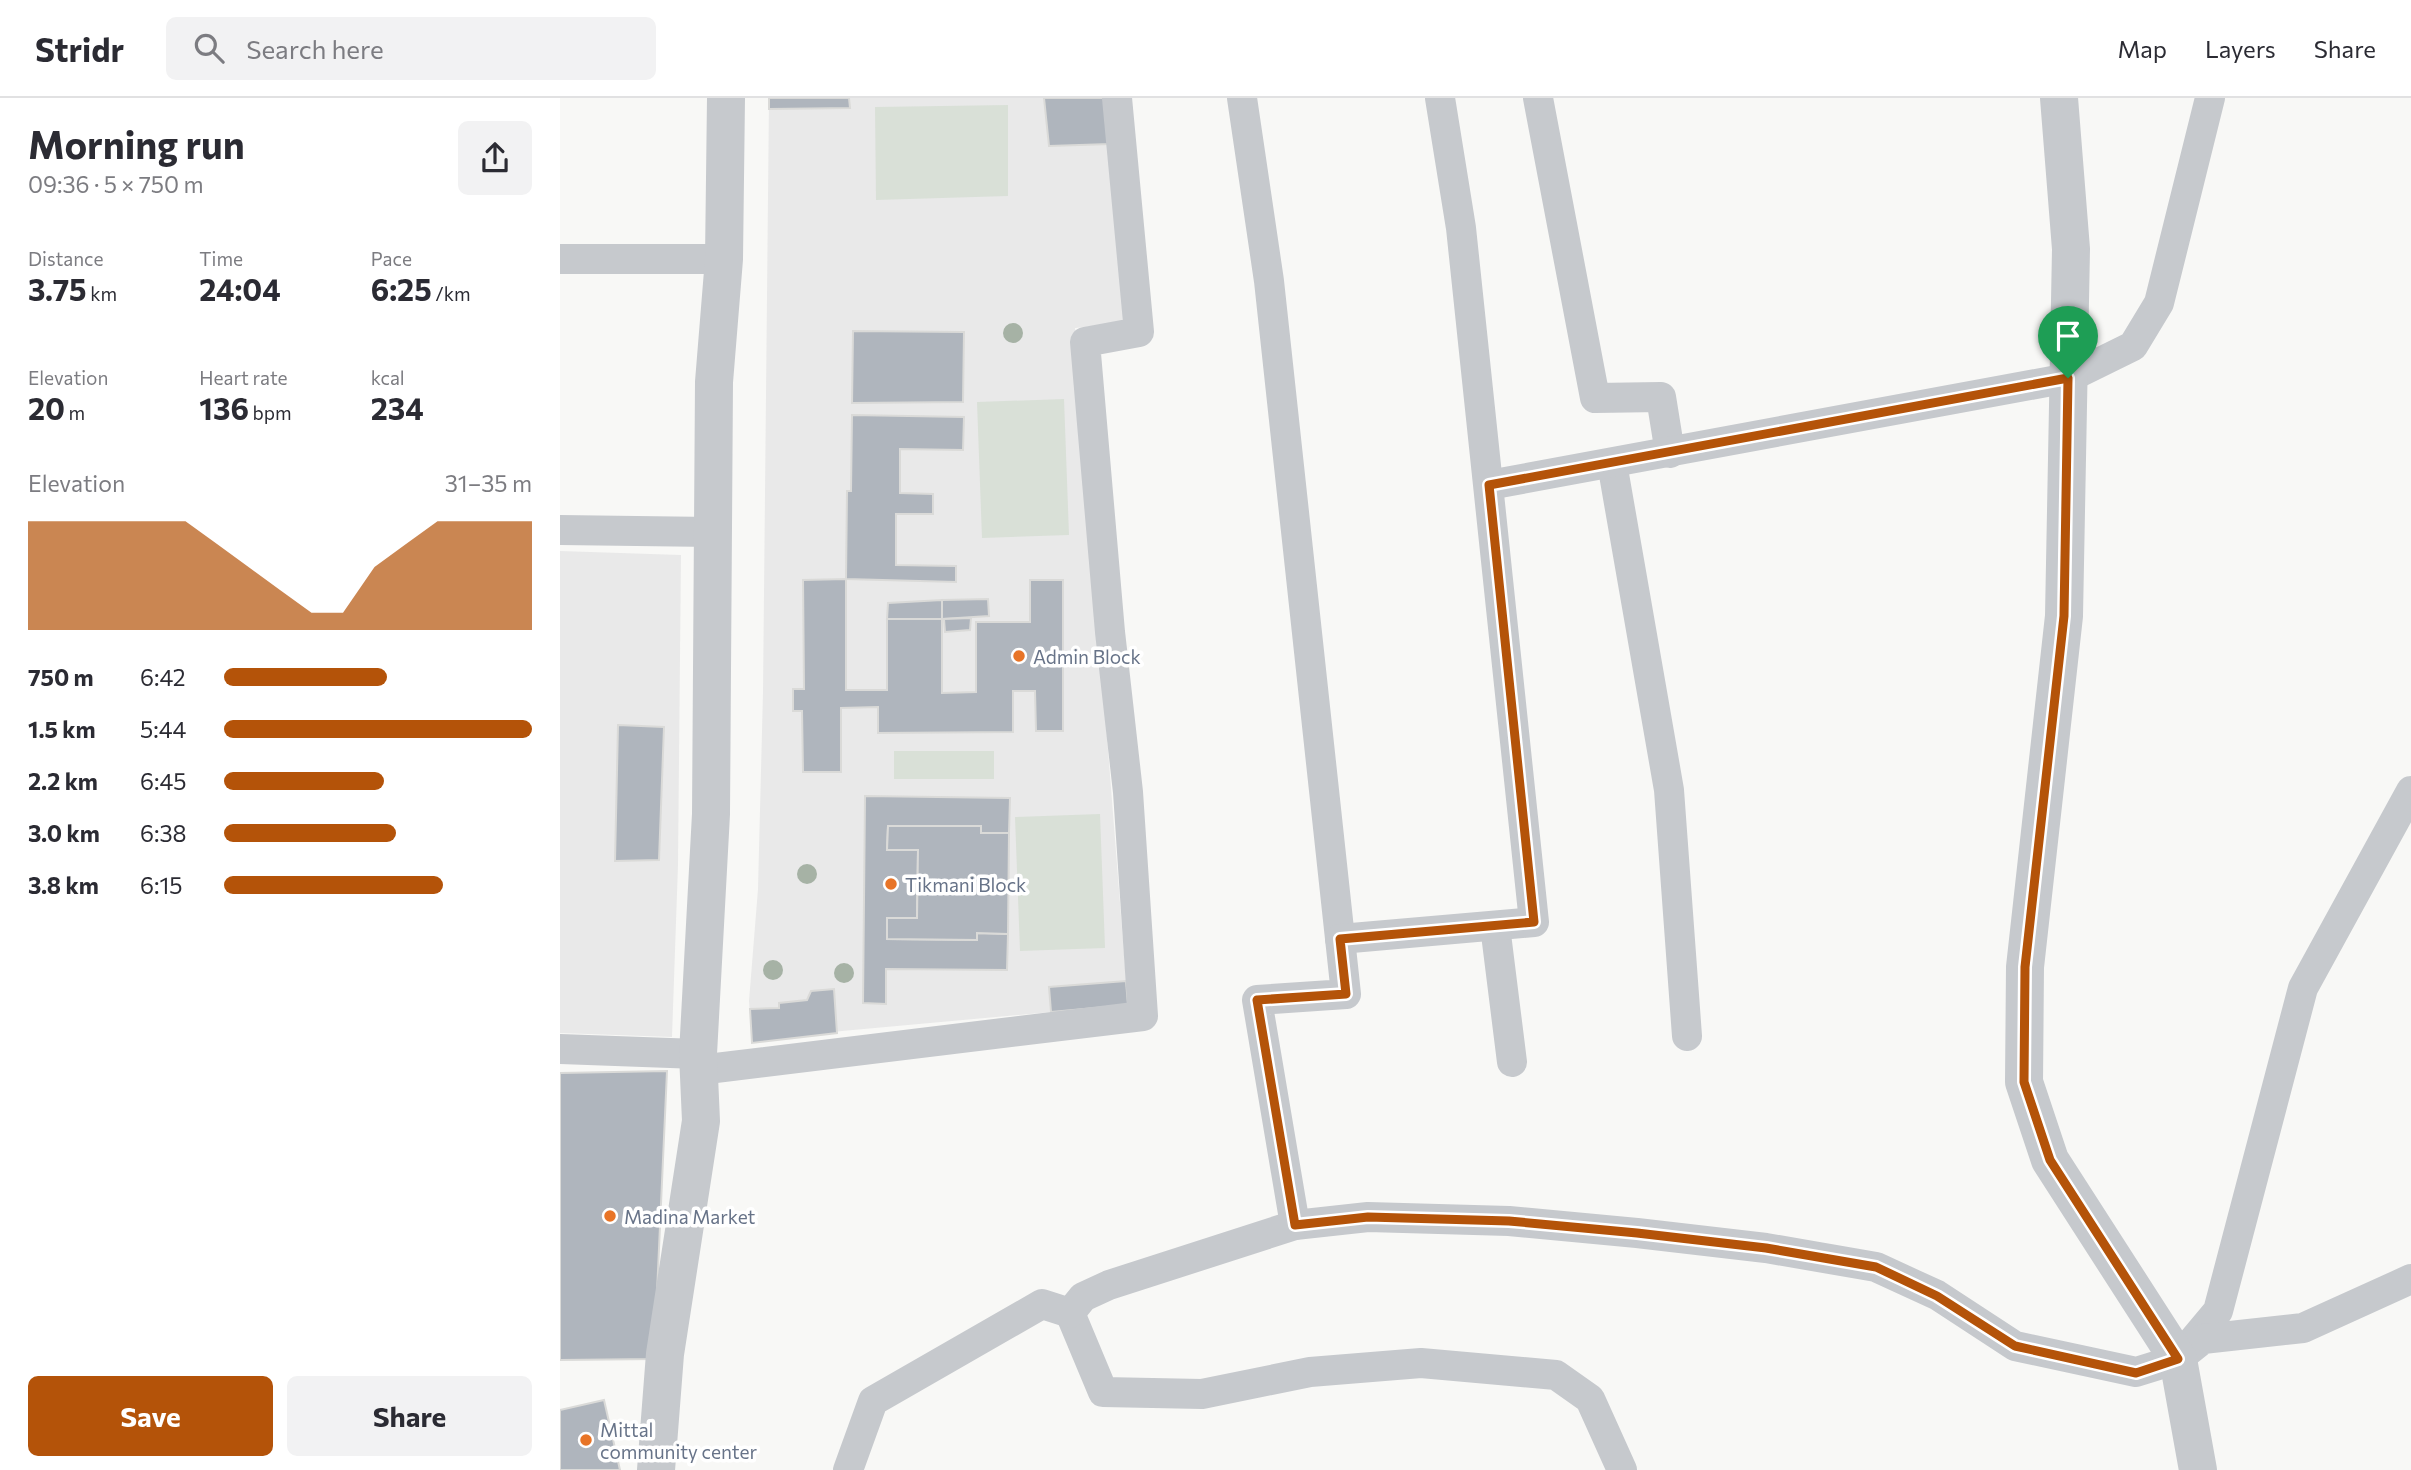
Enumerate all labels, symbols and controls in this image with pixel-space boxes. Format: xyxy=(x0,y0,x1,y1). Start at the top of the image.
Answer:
search box xyxy=(166,17,656,80)
text: Stridr xyxy=(35,28,124,69)
icon: search xyxy=(190,29,228,67)
text: Search here xyxy=(246,33,384,64)
text: Map xyxy=(2118,34,2167,63)
text: Layers xyxy=(2205,34,2276,63)
text: Share xyxy=(2314,34,2376,63)
text: Morning run xyxy=(28,120,245,167)
button: share xyxy=(458,121,532,195)
text: 09:36 · 5 × 750 m xyxy=(28,170,204,198)
text: Distance xyxy=(28,247,104,270)
text: Time xyxy=(199,247,243,270)
text: Pace xyxy=(371,247,412,270)
text: 3.75 xyxy=(28,270,87,307)
text: 24:04 xyxy=(199,270,281,307)
text: 6:25 xyxy=(371,270,432,307)
text: km xyxy=(87,282,117,305)
text: /km xyxy=(432,282,471,305)
pin xyxy=(2038,306,2098,378)
icon: arrive xyxy=(2049,317,2087,355)
text: Elevation xyxy=(28,366,108,389)
text: Heart rate xyxy=(199,366,288,389)
text: kcal xyxy=(371,366,405,389)
text: 20 xyxy=(28,389,65,426)
text: 136 xyxy=(199,389,249,426)
text: 234 xyxy=(371,389,424,426)
text: m xyxy=(65,401,85,424)
text: bpm xyxy=(249,401,292,424)
text: Elevation xyxy=(28,469,125,497)
text: 31–35 m xyxy=(445,469,532,497)
place label: Admin Block xyxy=(1033,645,1141,668)
marker: Admin Block xyxy=(1011,648,1027,664)
text: 750 m xyxy=(28,663,94,691)
text: 6:42 xyxy=(140,663,186,691)
text: 1.5 km xyxy=(28,715,96,743)
text: 5:44 xyxy=(140,715,186,743)
text: 2.2 km xyxy=(28,767,98,795)
text: 6:45 xyxy=(140,767,186,795)
text: 3.0 km xyxy=(28,819,100,847)
text: 6:38 xyxy=(140,819,186,847)
text: 3.8 km xyxy=(28,871,99,899)
text: 6:15 xyxy=(140,871,182,899)
place label: Tikmani Block xyxy=(905,873,1026,896)
marker: Tikmani Block xyxy=(883,876,899,892)
place label: Madina Market xyxy=(624,1205,756,1228)
marker: Madina Market xyxy=(602,1208,618,1224)
button: Save xyxy=(28,1376,273,1456)
button: Share xyxy=(287,1376,532,1456)
place label: Mittal community center xyxy=(600,1418,758,1463)
marker: Mittal community center xyxy=(578,1432,594,1448)

